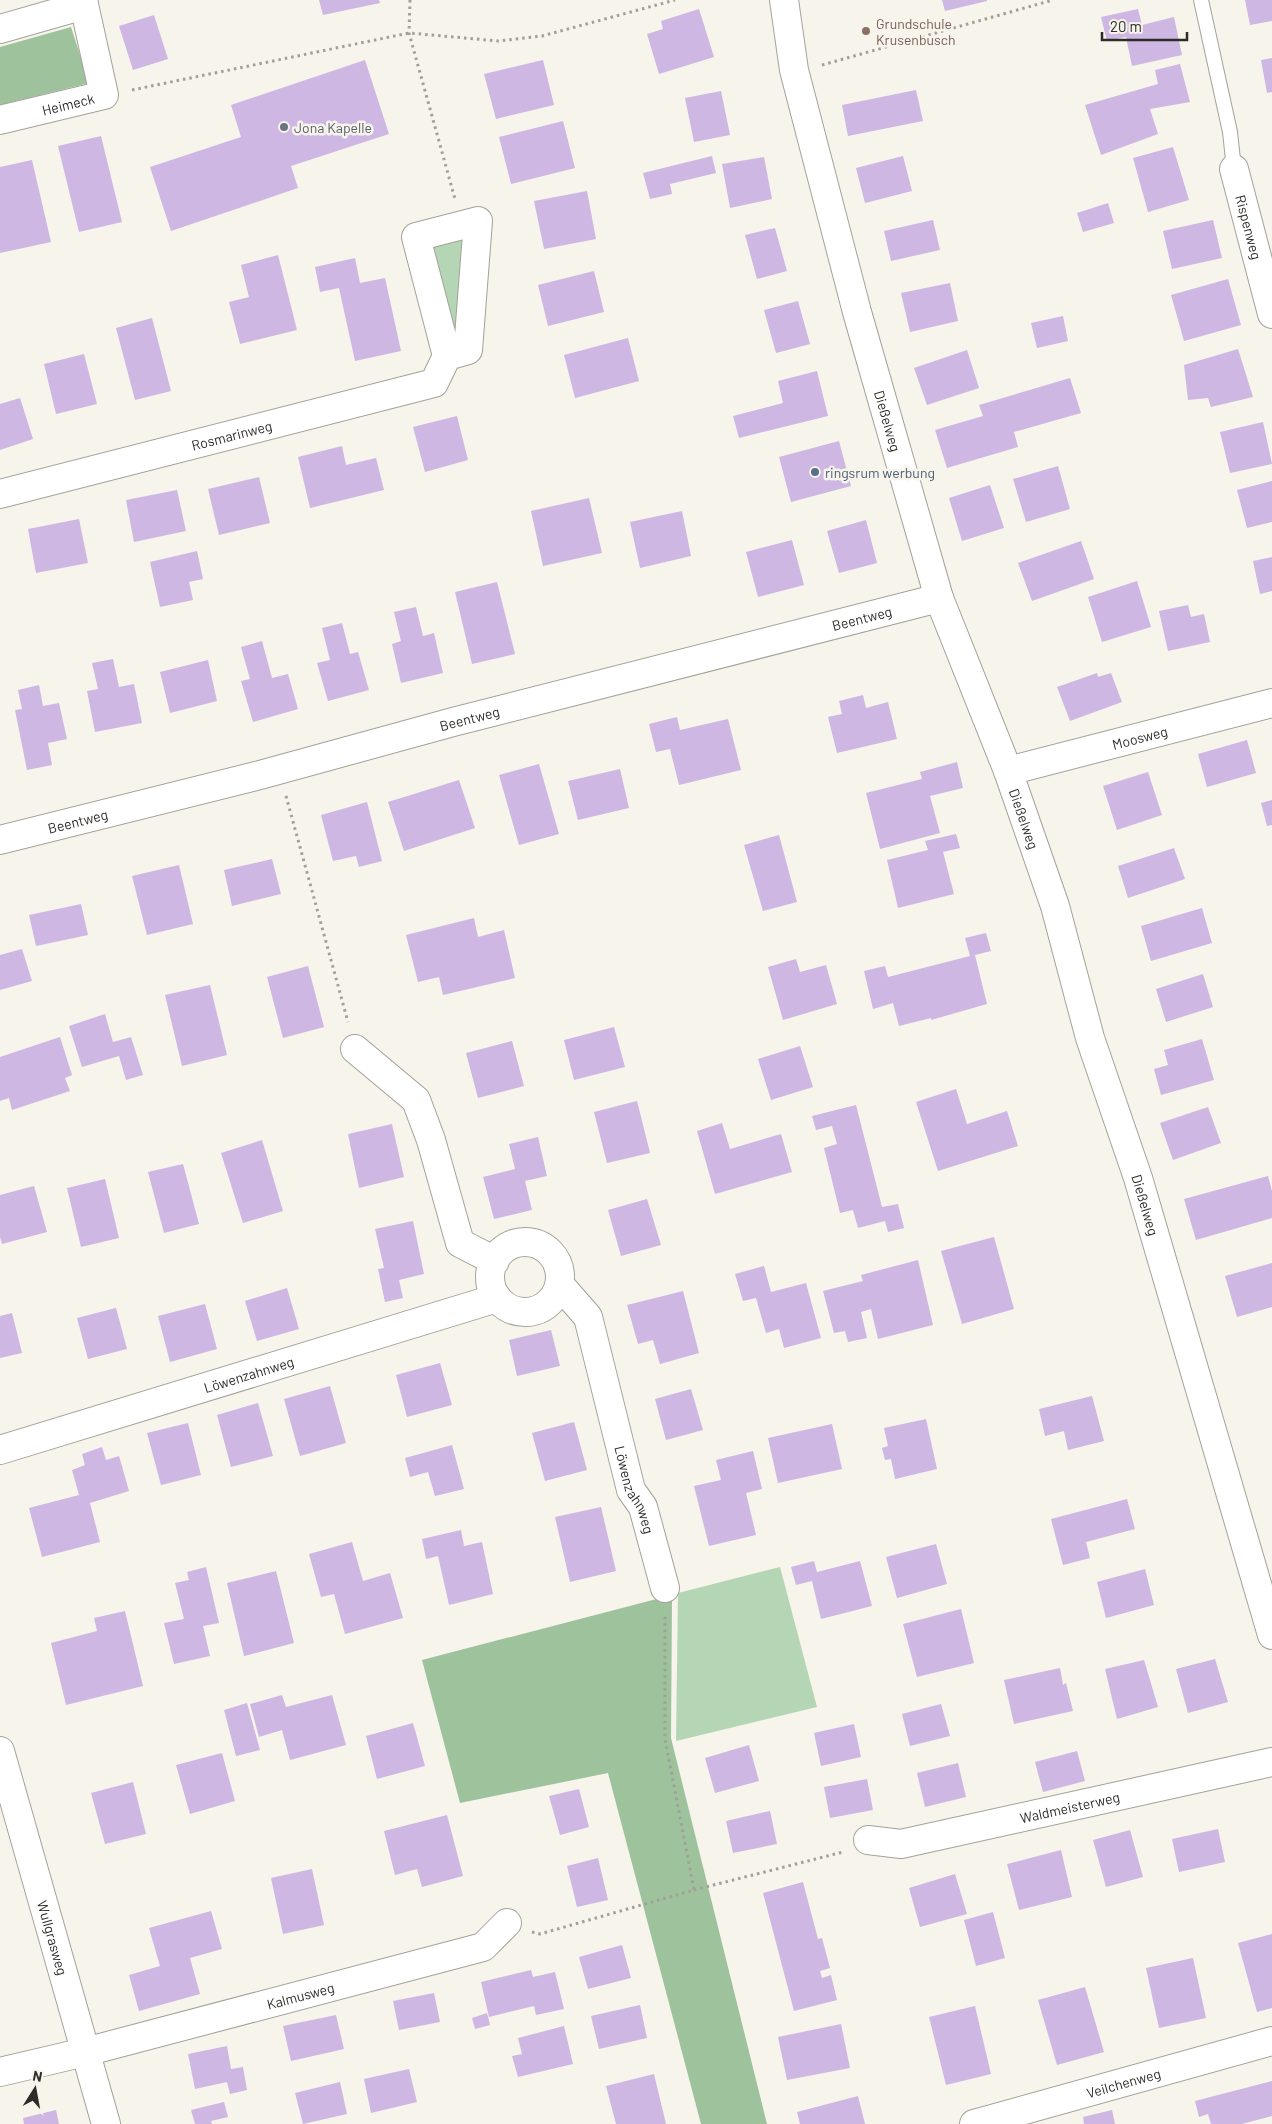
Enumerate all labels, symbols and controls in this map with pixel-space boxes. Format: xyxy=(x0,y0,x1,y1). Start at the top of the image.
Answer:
scale bar xyxy=(1102,10,1187,42)
place label: Grundschule Krusenbusch xyxy=(876,15,956,48)
text: 20 m xyxy=(1110,17,1142,35)
marker: Grundschule Krusenbusch xyxy=(860,25,872,37)
street label: Heimeck xyxy=(40,89,96,118)
place label: Jona Kapelle xyxy=(294,119,372,136)
marker: Jona Kapelle xyxy=(278,121,290,133)
street label: Rispenweg xyxy=(1233,193,1266,261)
street label: Dießelweg xyxy=(871,388,905,453)
street label: Rosmarinweg xyxy=(189,416,274,453)
place label: ringsrum werbung xyxy=(825,464,935,481)
marker: ringsrum werbung xyxy=(809,466,821,478)
street label: Beentweg xyxy=(830,602,894,634)
street label: Beentweg xyxy=(437,702,501,734)
street label: Moosweg xyxy=(1110,722,1169,752)
street label: Dießelweg xyxy=(1006,786,1043,851)
street label: Beentweg xyxy=(46,805,109,836)
street label: Dießelweg xyxy=(1129,1172,1163,1237)
street label: Löwenzahnweg xyxy=(202,1352,296,1396)
street label: Löwenzahnweg xyxy=(612,1444,658,1535)
street label: Waldmeisterweg xyxy=(1018,1787,1121,1826)
street label: Wullgrasweg xyxy=(34,1898,72,1977)
street label: Kalmusweg xyxy=(265,1978,336,2012)
north arrow xyxy=(10,2064,60,2114)
street label: Veilchenweg xyxy=(1084,2064,1162,2101)
text: N xyxy=(31,2067,44,2085)

